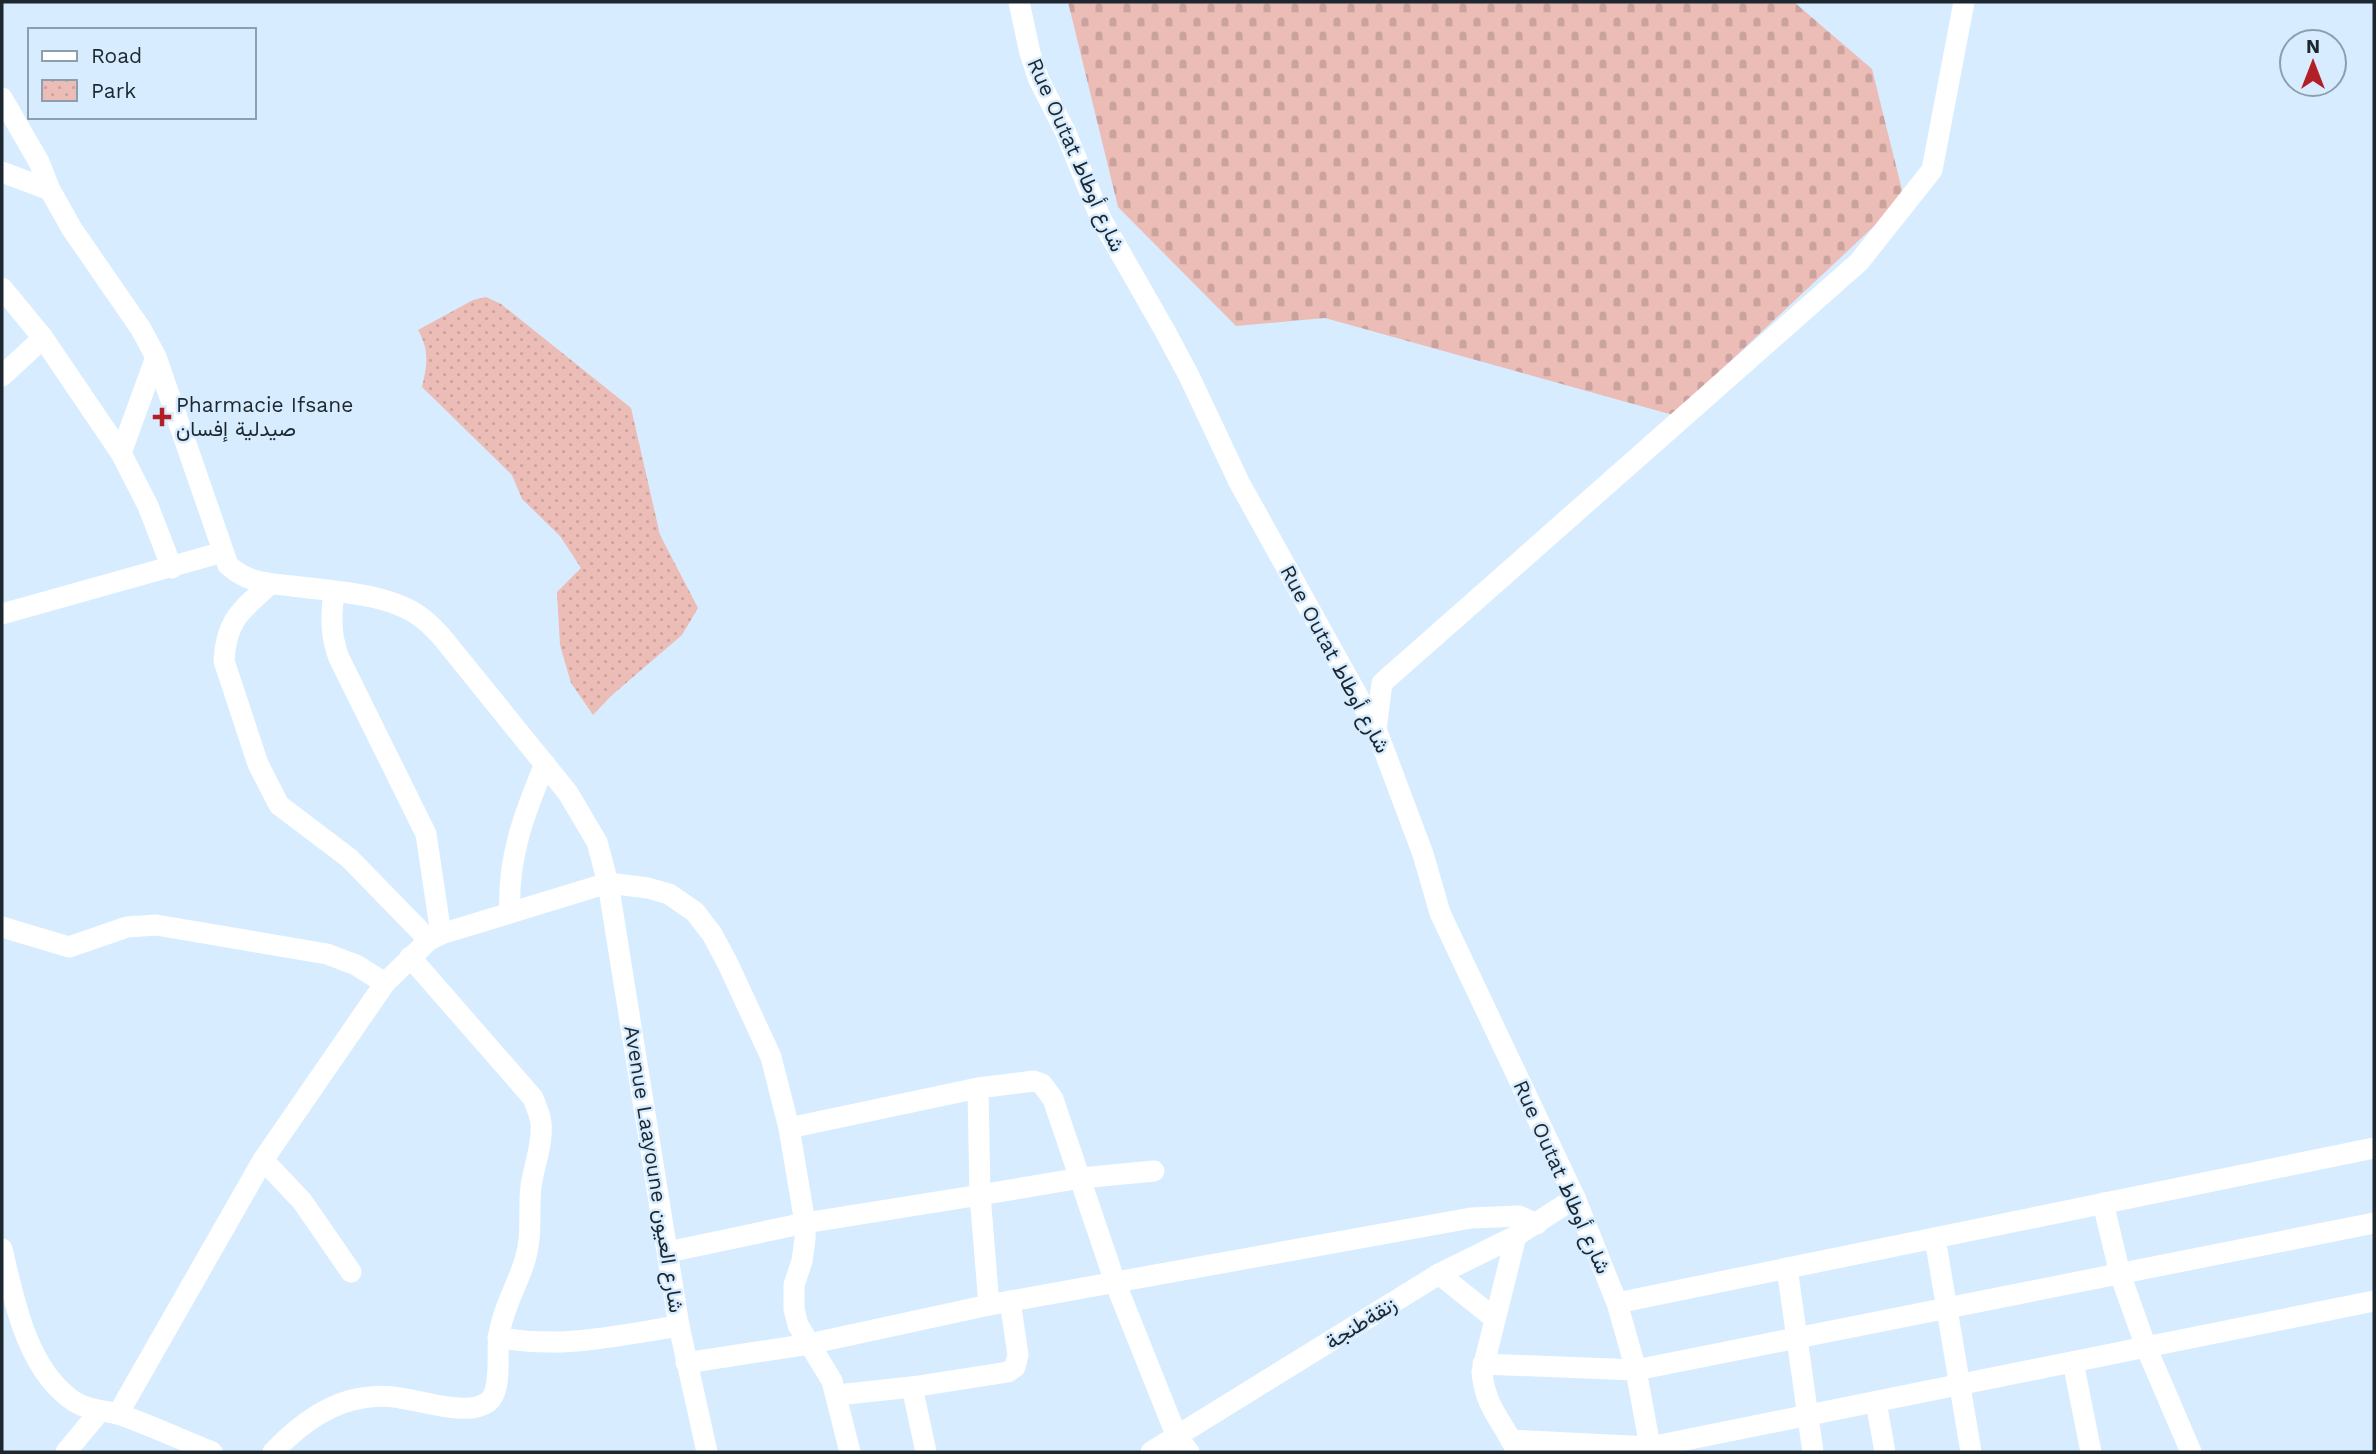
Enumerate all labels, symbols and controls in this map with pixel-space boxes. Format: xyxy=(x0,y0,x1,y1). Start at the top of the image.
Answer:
legend xyxy=(28,28,256,119)
north arrow xyxy=(2278,28,2348,98)
text: N xyxy=(2306,35,2320,58)
text: Road xyxy=(91,43,142,68)
street label: Rue Outat شارع أوطاط xyxy=(1021,54,1130,256)
text: Park xyxy=(91,78,136,103)
place label: Pharmacie Ifsane صيدلية إفسان xyxy=(176,392,353,443)
marker: Pharmacie Ifsane صيدلية إفسان xyxy=(154,409,170,425)
street label: Rue Outat شارع أوطاط xyxy=(1274,561,1396,758)
street label: Avenue Laayoune شارع العيون xyxy=(617,1024,690,1315)
street label: Rue Outat شارع أوطاط xyxy=(1507,1076,1616,1278)
street label: زنقةطنجة xyxy=(1321,1291,1401,1355)

